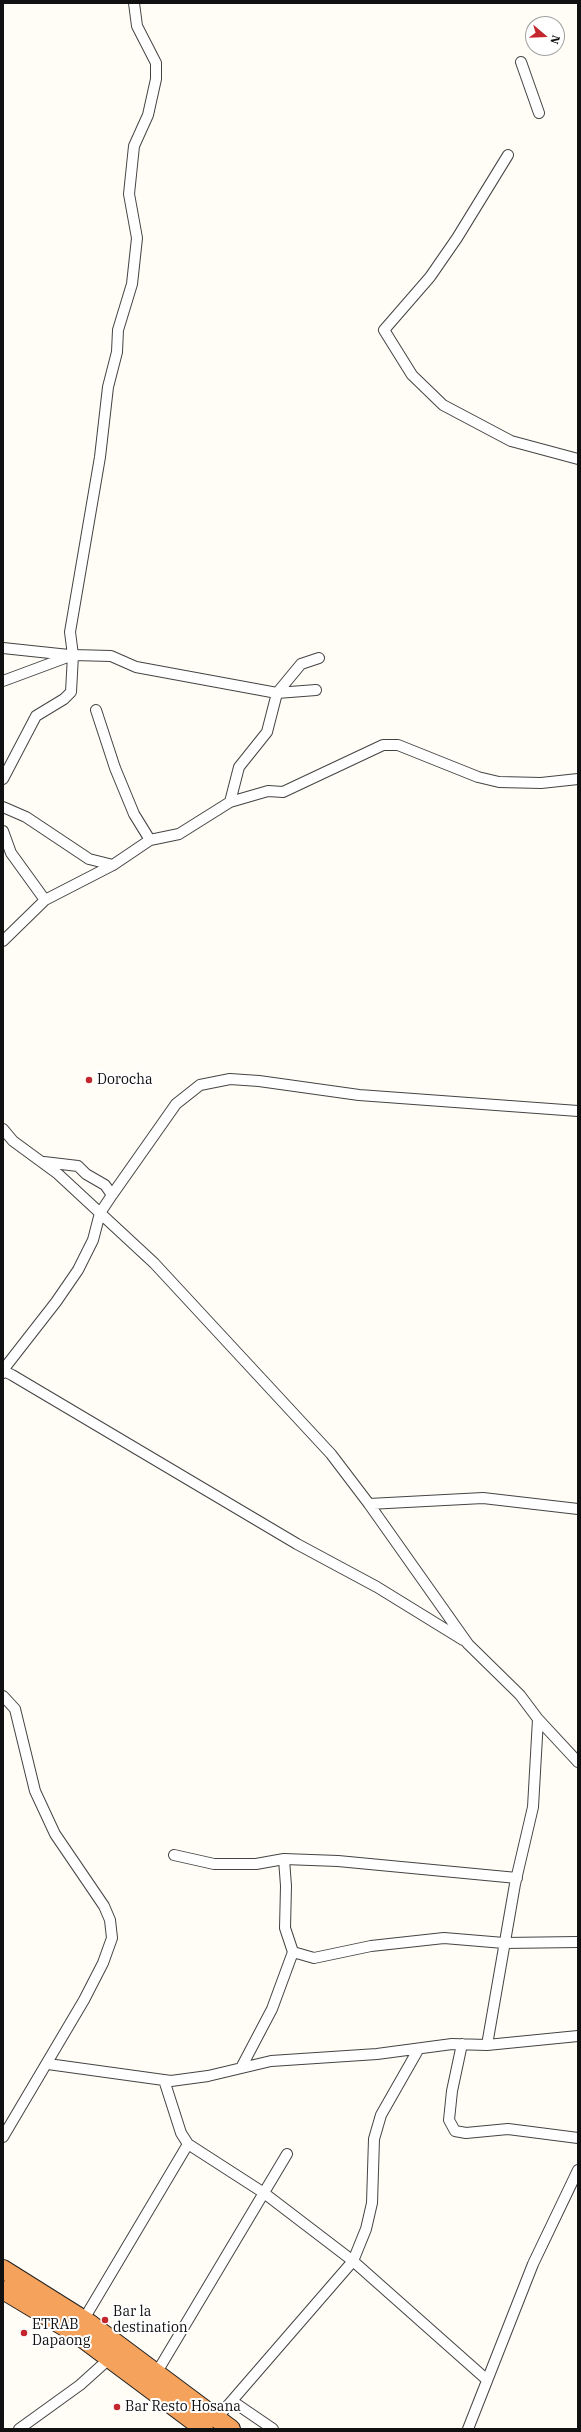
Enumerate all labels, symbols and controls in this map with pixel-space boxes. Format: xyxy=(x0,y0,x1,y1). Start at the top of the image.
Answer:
north arrow xyxy=(525,16,565,56)
text: N xyxy=(547,33,563,46)
place label: Dorocha xyxy=(97,1072,153,1088)
marker: Dorocha xyxy=(84,1075,94,1085)
place label: Bar la destination xyxy=(113,2304,188,2336)
marker: Bar la destination xyxy=(100,2315,110,2325)
place label: ETRAB Dapaong xyxy=(32,2317,90,2350)
marker: ETRAB Dapaong xyxy=(19,2328,29,2338)
place label: Bar Resto Hosana xyxy=(125,2399,241,2415)
marker: Bar Resto Hosana xyxy=(112,2402,122,2412)

